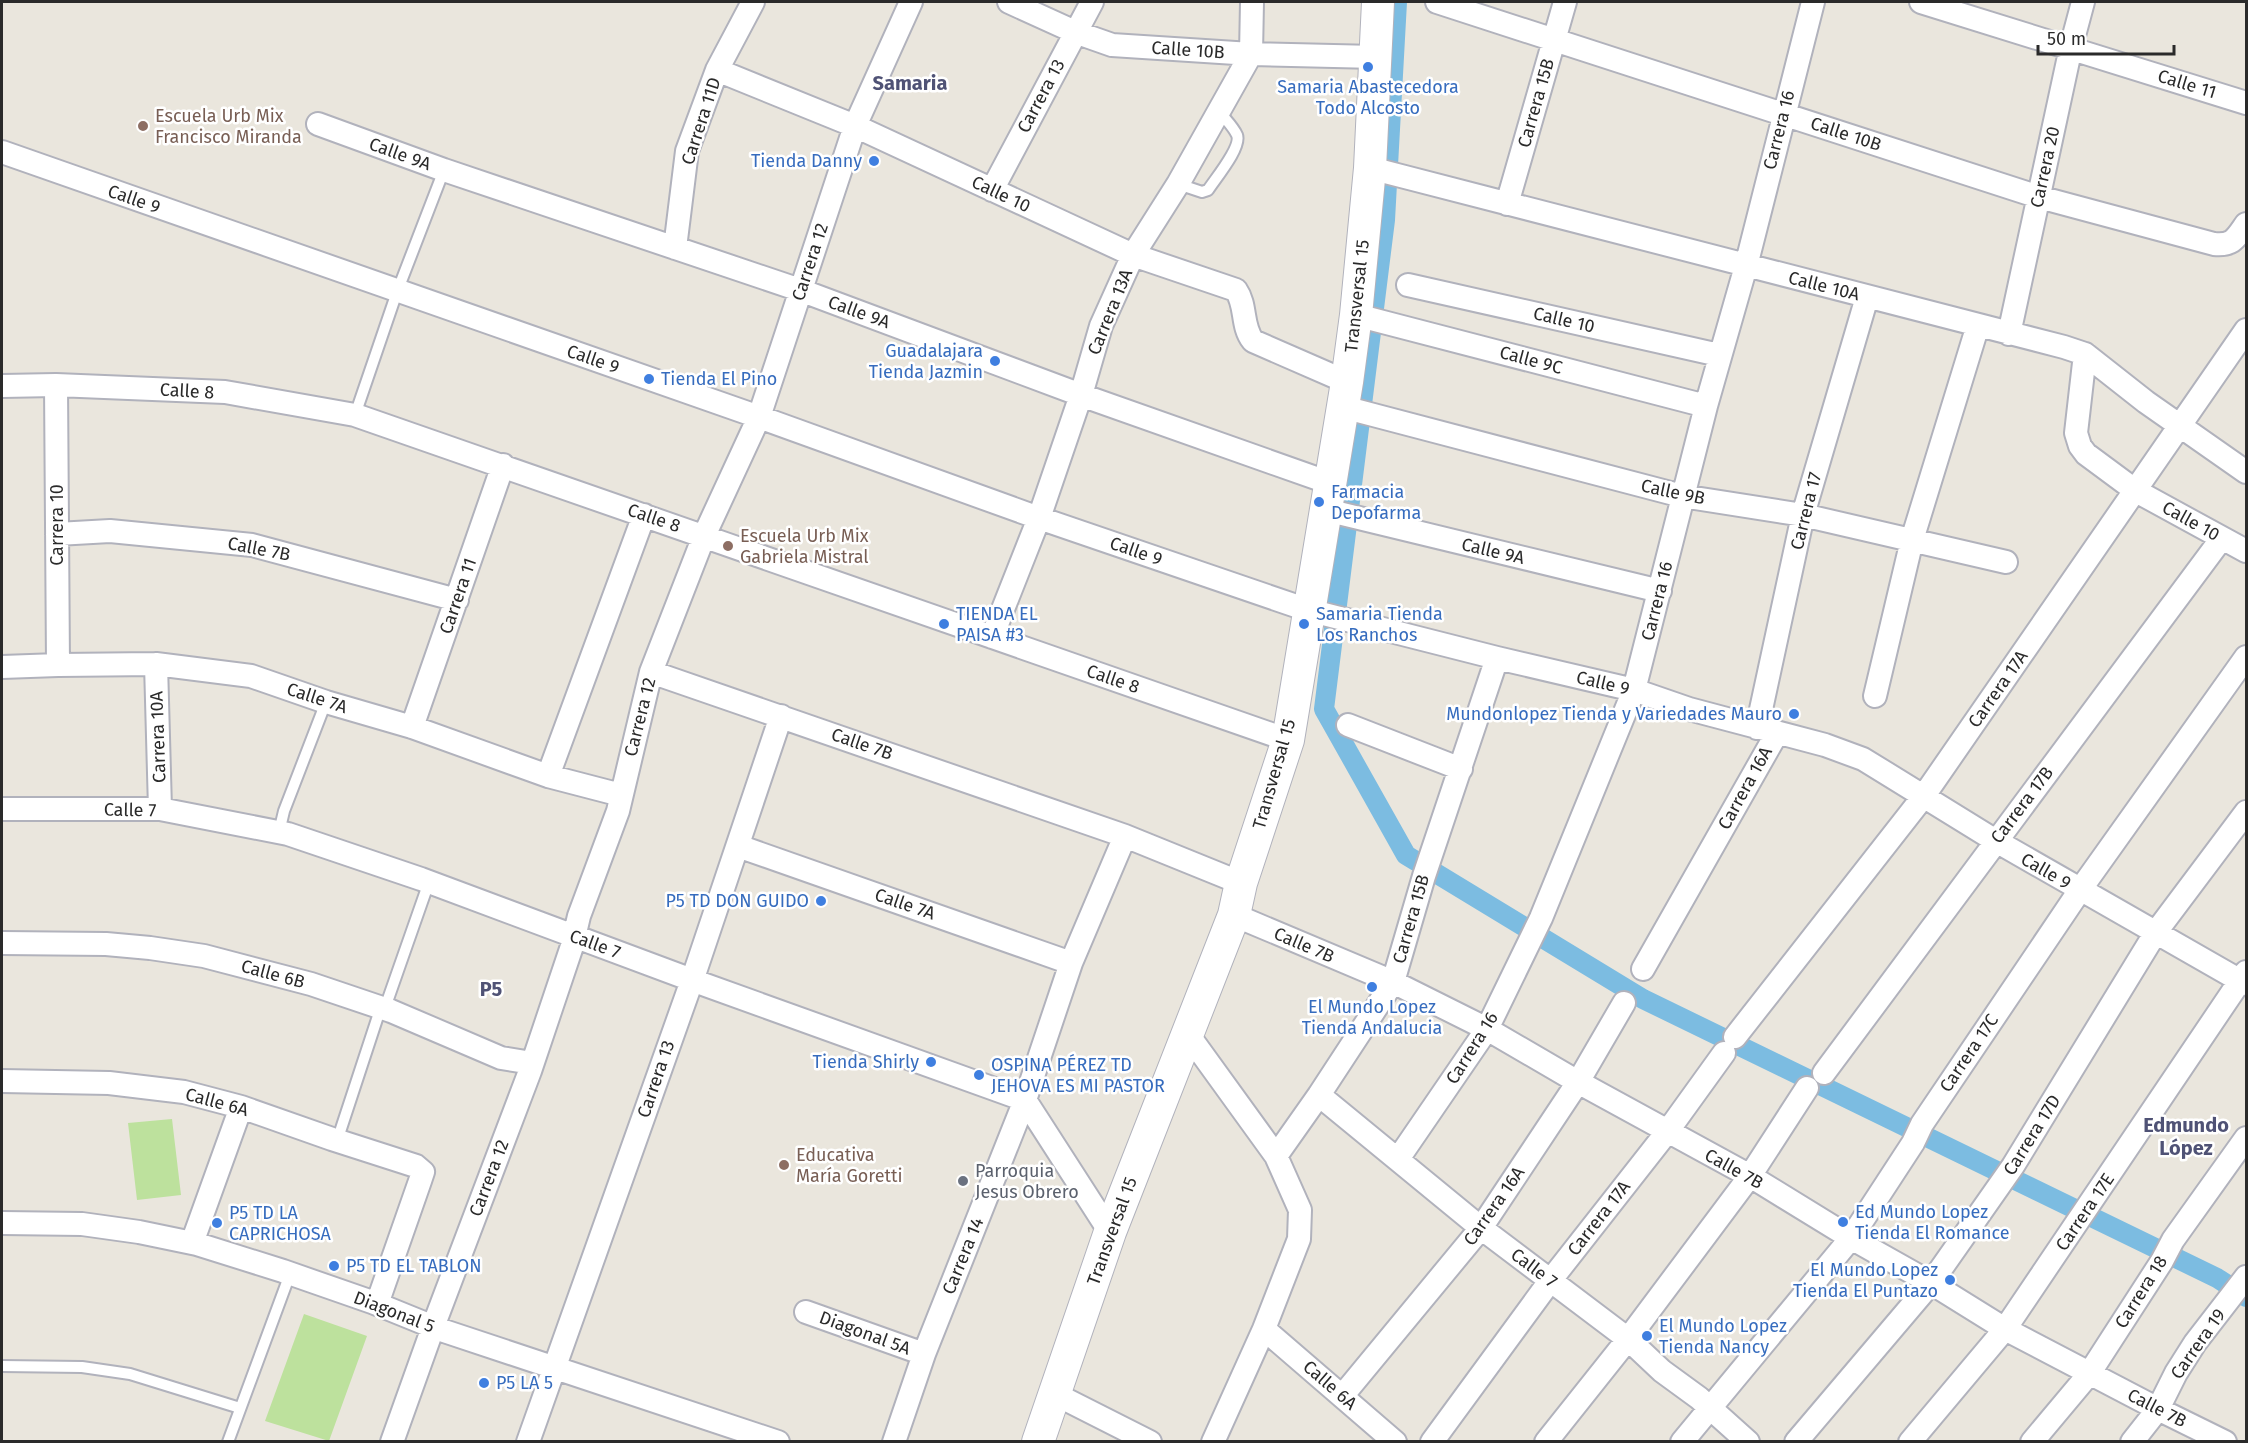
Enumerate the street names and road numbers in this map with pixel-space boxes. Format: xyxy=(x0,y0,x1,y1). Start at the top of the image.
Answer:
street label: Calle 10B xyxy=(1151,36,1225,64)
street label: Carrera 13 xyxy=(1012,55,1070,137)
street label: Carrera 15B xyxy=(1513,56,1559,150)
street label: Calle 11 xyxy=(2155,65,2219,103)
street label: Carrera 11D xyxy=(677,74,725,168)
street label: Carrera 16 xyxy=(1759,88,1799,172)
street label: Calle 10B xyxy=(1808,112,1884,156)
street label: Carrera 20 xyxy=(2026,124,2064,210)
street label: Calle 9A xyxy=(366,133,435,176)
street label: Calle 10 xyxy=(968,171,1034,217)
street label: Calle 9 xyxy=(105,180,163,218)
street label: Carrera 12 xyxy=(787,220,833,304)
street label: Transversal 15 xyxy=(1340,238,1374,354)
street label: Carrera 13A xyxy=(1083,265,1137,358)
street label: Calle 10A xyxy=(1786,267,1863,306)
street label: Calle 9A xyxy=(825,291,894,334)
street label: Calle 10 xyxy=(1531,302,1597,338)
street label: Calle 9 xyxy=(564,340,622,378)
street label: Calle 9C xyxy=(1497,341,1565,379)
street label: Calle 8 xyxy=(159,379,215,403)
street label: Carrera 17 xyxy=(1786,470,1826,552)
street label: Calle 9B xyxy=(1639,474,1707,510)
street label: Carrera 10 xyxy=(46,484,68,566)
street label: Calle 10 xyxy=(2158,496,2224,546)
street label: Calle 8 xyxy=(625,499,683,537)
street label: Calle 7B xyxy=(226,532,292,566)
street label: Calle 9 xyxy=(1107,532,1165,570)
street label: Calle 9A xyxy=(1459,533,1527,569)
street label: Carrera 11 xyxy=(435,555,481,637)
street label: Carrera 16 xyxy=(1637,559,1677,643)
street label: Carrera 17A xyxy=(1963,646,2033,732)
street label: Calle 8 xyxy=(1084,660,1142,698)
street label: Calle 9 xyxy=(1574,666,1632,700)
street label: Carrera 12 xyxy=(620,675,660,759)
street label: Calle 7A xyxy=(284,678,351,718)
street label: Carrera 10A xyxy=(145,690,171,783)
street label: Transversal 15 xyxy=(1248,716,1300,832)
street label: Calle 7B xyxy=(828,723,896,765)
street label: Carrera 16A xyxy=(1713,742,1777,833)
street label: Carrera 17B xyxy=(1986,762,2058,848)
street label: Calle 7 xyxy=(104,799,156,821)
street label: Calle 9 xyxy=(2017,848,2075,894)
street label: Carrera 15B xyxy=(1388,872,1434,966)
street label: Calle 7A xyxy=(872,883,939,925)
street label: Calle 7B xyxy=(1270,922,1338,968)
street label: Calle 7 xyxy=(567,925,623,963)
street label: Calle 6B xyxy=(239,955,307,993)
street label: Carrera 16 xyxy=(1441,1008,1503,1088)
street label: Carrera 17C xyxy=(1935,1010,2003,1096)
street label: Carrera 13 xyxy=(632,1037,680,1121)
street label: Calle 6A xyxy=(183,1083,252,1121)
street label: Carrera 17D xyxy=(1999,1091,2065,1179)
street label: Carrera 12 xyxy=(464,1136,514,1219)
street label: Calle 7B xyxy=(1701,1144,1767,1194)
street label: Carrera 16A xyxy=(1459,1162,1530,1250)
street label: Carrera 17E xyxy=(2051,1169,2119,1255)
street label: Transversal 15 xyxy=(1082,1174,1142,1288)
street label: Carrera 17A xyxy=(1563,1176,1636,1260)
street label: Carrera 14 xyxy=(938,1214,989,1298)
street label: Calle 7 xyxy=(1506,1243,1562,1293)
street label: Carrera 18 xyxy=(2110,1252,2172,1332)
street label: Diagonal 5 xyxy=(350,1286,438,1338)
street label: Carrera 19 xyxy=(2166,1305,2230,1383)
street label: Diagonal 5A xyxy=(816,1306,914,1360)
street label: Calle 6A xyxy=(1298,1356,1362,1415)
street label: Calle 7B xyxy=(2124,1384,2190,1432)

